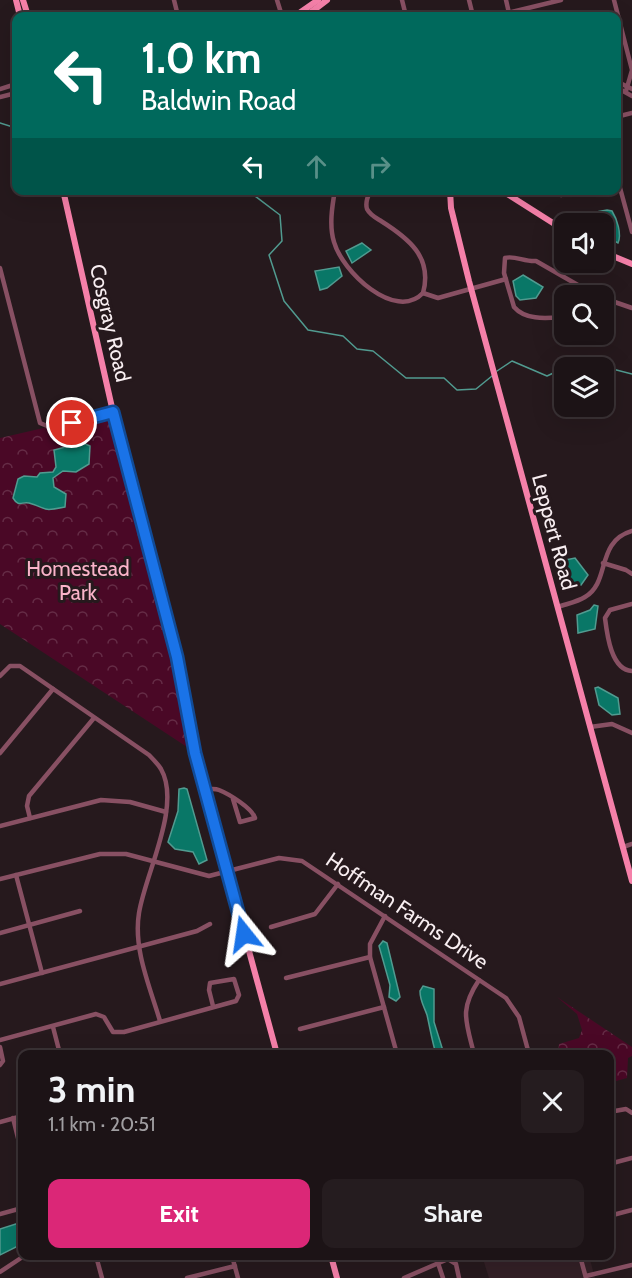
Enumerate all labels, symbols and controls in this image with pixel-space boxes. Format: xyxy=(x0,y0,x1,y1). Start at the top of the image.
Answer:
text: 1.0 km xyxy=(141,32,261,84)
icon: left xyxy=(42,36,120,114)
text: Baldwin Road xyxy=(141,84,296,117)
icon: left xyxy=(237,150,270,183)
icon: ahead xyxy=(300,150,333,183)
icon: right xyxy=(363,150,396,183)
map controls xyxy=(554,213,614,417)
button: sound xyxy=(554,213,614,273)
street label: Cosgray Road xyxy=(85,261,136,384)
button: search xyxy=(554,285,614,345)
button: layers xyxy=(554,357,614,417)
pin xyxy=(46,397,97,448)
icon: arrive xyxy=(55,406,88,439)
street label: Leppert Road xyxy=(527,471,582,593)
park label: Homestead Park xyxy=(26,556,130,605)
street label: Hoffman Farms Drive xyxy=(321,847,493,974)
position arrow xyxy=(212,902,276,966)
text: 3 min xyxy=(48,1067,135,1111)
button: close xyxy=(521,1070,584,1133)
text: 1.1 km · 20:51 xyxy=(48,1112,156,1136)
button: Exit xyxy=(48,1179,310,1248)
button: Share xyxy=(322,1179,584,1248)

